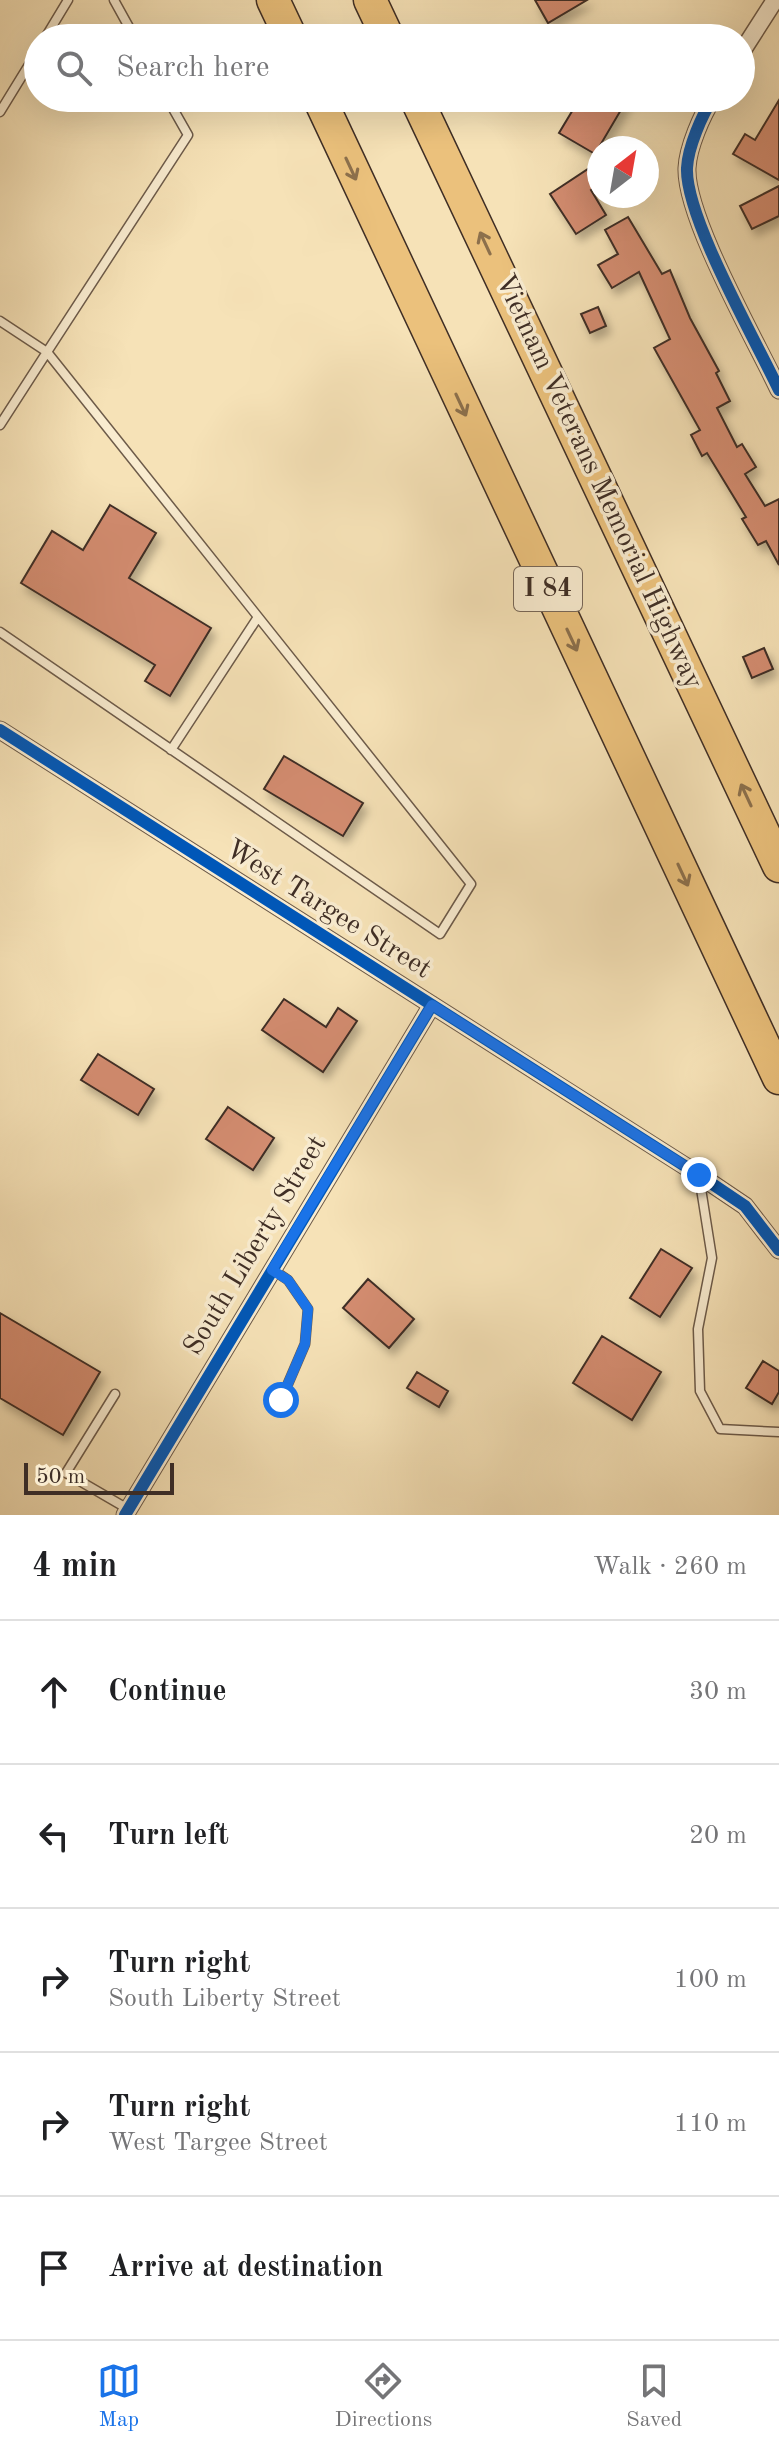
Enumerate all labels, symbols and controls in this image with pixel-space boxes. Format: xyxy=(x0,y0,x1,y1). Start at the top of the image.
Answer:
search box xyxy=(24,24,755,112)
icon: search xyxy=(52,46,96,90)
text: Search here xyxy=(116,53,270,83)
north arrow xyxy=(587,136,659,208)
one-way arrow xyxy=(344,157,359,181)
one-way arrow xyxy=(477,231,492,255)
street label: Vietnam Veterans Memorial Highway xyxy=(489,270,707,694)
one-way arrow xyxy=(454,392,469,416)
road number: I 84 xyxy=(514,567,582,611)
one-way arrow xyxy=(565,627,580,651)
one-way arrow xyxy=(738,783,753,807)
street label: West Targee Street xyxy=(220,835,436,985)
one-way arrow xyxy=(676,862,691,886)
street label: South Liberty Street xyxy=(179,1131,333,1361)
route end xyxy=(681,1157,717,1193)
route start xyxy=(263,1382,299,1418)
scale bar xyxy=(24,1459,174,1495)
text: 50 m xyxy=(36,1466,85,1488)
text: 4 min xyxy=(32,1550,117,1584)
text: Walk · 260 m xyxy=(593,1554,747,1580)
icon: ahead xyxy=(32,1670,76,1714)
text: Continue xyxy=(108,1677,227,1707)
text: 30 m xyxy=(689,1679,747,1705)
icon: left xyxy=(32,1814,76,1858)
text: Turn left xyxy=(108,1821,229,1851)
text: 20 m xyxy=(689,1823,747,1849)
text: Turn right xyxy=(108,1949,250,1979)
icon: right xyxy=(32,1958,76,2002)
text: 100 m xyxy=(674,1967,747,1993)
text: South Liberty Street xyxy=(108,1986,341,2012)
text: Turn right xyxy=(108,2093,250,2123)
icon: right xyxy=(32,2102,76,2146)
text: 110 m xyxy=(674,2111,747,2137)
text: West Targee Street xyxy=(108,2130,328,2156)
icon: arrive xyxy=(32,2246,76,2290)
text: Arrive at destination xyxy=(108,2253,383,2283)
tab: Map xyxy=(97,2359,141,2434)
tab: Directions xyxy=(335,2359,432,2434)
tab: Saved xyxy=(626,2359,682,2434)

